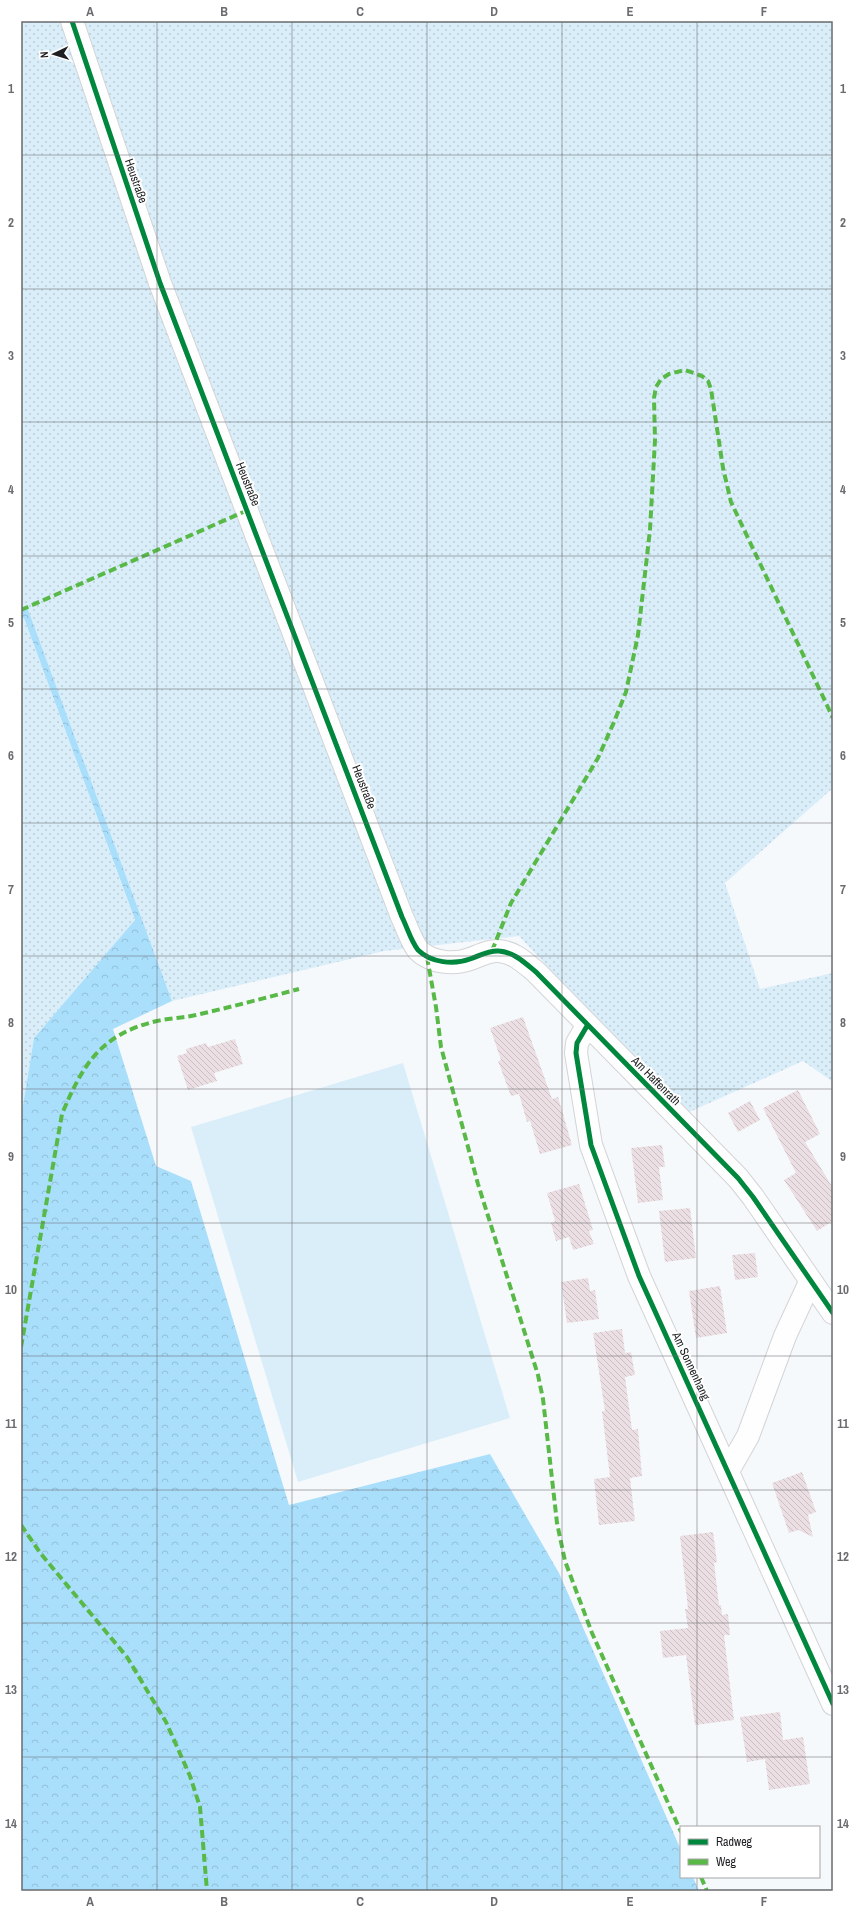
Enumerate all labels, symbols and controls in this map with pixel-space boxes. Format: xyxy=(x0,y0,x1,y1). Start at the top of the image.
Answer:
text: A xyxy=(86,3,94,20)
text: B xyxy=(220,3,228,20)
text: C xyxy=(356,3,364,20)
text: D xyxy=(490,3,498,20)
text: E xyxy=(626,3,634,20)
text: F xyxy=(761,3,768,20)
north arrow xyxy=(34,34,74,74)
text: N xyxy=(37,51,51,58)
text: 1 xyxy=(8,80,14,97)
text: 1 xyxy=(840,80,846,97)
street label: Heustraße xyxy=(121,157,151,205)
text: 2 xyxy=(8,214,14,231)
text: 2 xyxy=(840,214,846,231)
text: 3 xyxy=(8,347,14,364)
text: 3 xyxy=(840,347,846,364)
street label: Heustraße xyxy=(232,460,264,508)
text: 4 xyxy=(8,481,14,498)
text: 4 xyxy=(840,481,846,498)
text: 5 xyxy=(8,614,14,631)
text: 5 xyxy=(840,614,846,631)
text: 6 xyxy=(8,747,14,764)
text: 6 xyxy=(840,747,846,764)
street label: Heustraße xyxy=(348,763,380,811)
text: 7 xyxy=(8,881,14,898)
text: 7 xyxy=(840,881,846,898)
text: 8 xyxy=(8,1014,14,1031)
text: 8 xyxy=(840,1014,846,1031)
street label: Am Haffenrath xyxy=(627,1052,684,1109)
text: 9 xyxy=(8,1148,14,1165)
text: 9 xyxy=(840,1148,846,1165)
text: 10 xyxy=(5,1281,17,1298)
text: 10 xyxy=(837,1281,849,1298)
street label: Am Sonnenhang xyxy=(668,1328,714,1403)
text: 11 xyxy=(5,1415,17,1432)
text: 11 xyxy=(837,1415,849,1432)
text: 12 xyxy=(5,1548,17,1565)
text: 12 xyxy=(837,1548,849,1565)
text: 13 xyxy=(5,1681,17,1698)
text: 13 xyxy=(837,1681,849,1698)
text: 14 xyxy=(5,1815,17,1832)
text: 14 xyxy=(837,1815,849,1832)
legend xyxy=(680,1826,820,1878)
text: Radweg xyxy=(716,1834,753,1850)
text: Weg xyxy=(716,1854,737,1870)
text: A xyxy=(86,1893,94,1910)
text: B xyxy=(220,1893,228,1910)
text: C xyxy=(356,1893,364,1910)
text: D xyxy=(490,1893,498,1910)
text: E xyxy=(626,1893,634,1910)
text: F xyxy=(761,1893,768,1910)

